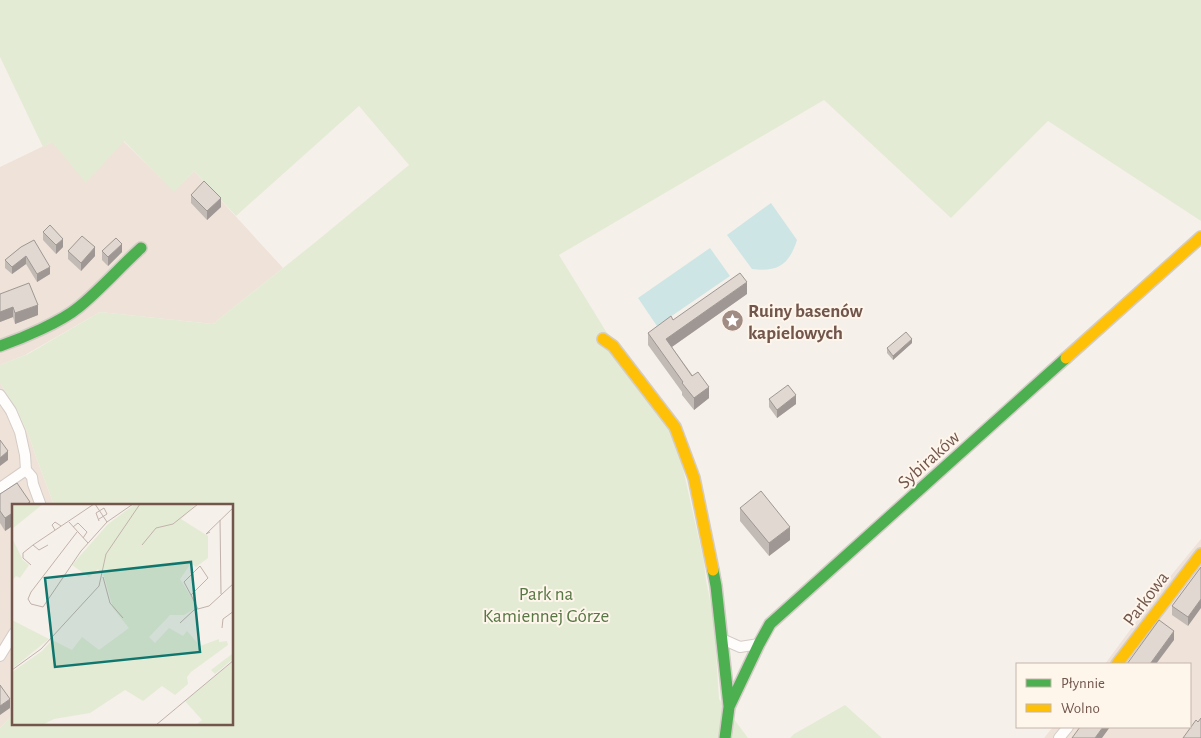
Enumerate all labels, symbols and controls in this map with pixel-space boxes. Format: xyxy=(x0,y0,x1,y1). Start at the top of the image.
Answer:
place label: Ruiny basenów kapielowych xyxy=(748,302,863,343)
place icon: Ruiny basenów kapielowych xyxy=(720,309,744,333)
street label: Sybiraków xyxy=(894,427,964,493)
inset map xyxy=(12,504,234,726)
street label: Parkowa xyxy=(1120,568,1173,630)
park label: Park na Kamiennej Górze xyxy=(483,585,609,626)
legend xyxy=(1016,663,1191,728)
text: Płynnie xyxy=(1061,676,1105,691)
text: Wolno xyxy=(1061,701,1100,716)

